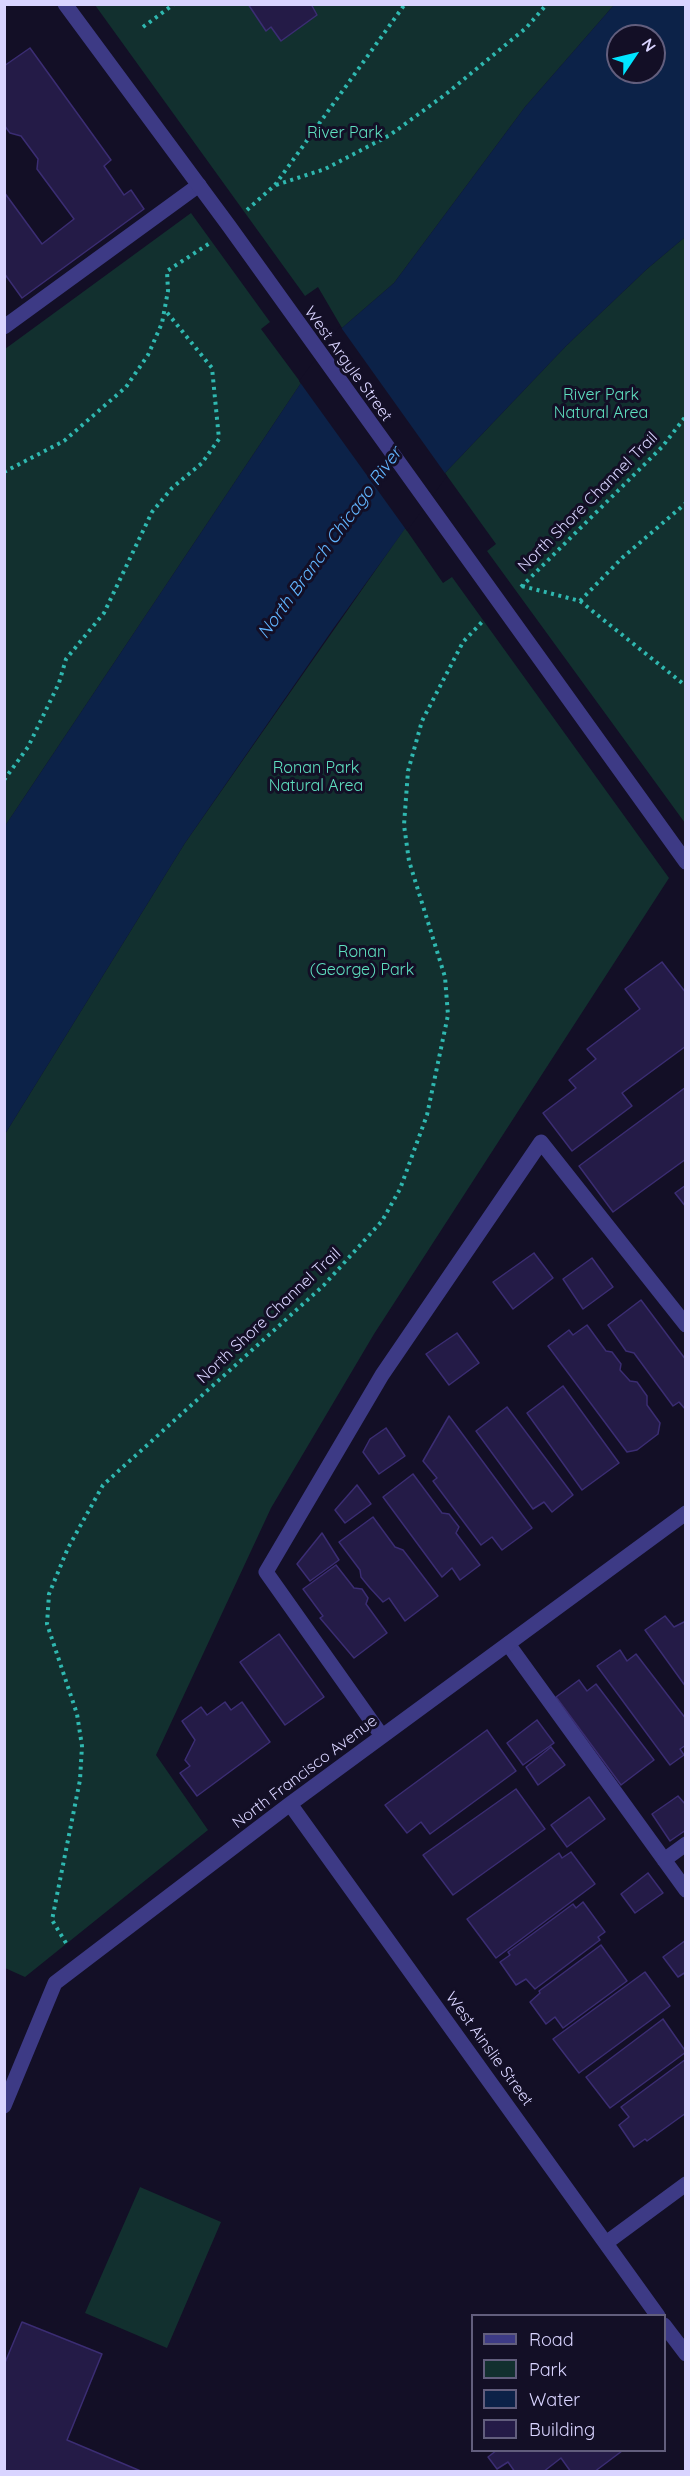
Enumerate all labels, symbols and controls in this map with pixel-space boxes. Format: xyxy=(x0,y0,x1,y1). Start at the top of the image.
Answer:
north arrow xyxy=(606,24,666,84)
text: N xyxy=(638,34,661,55)
park label: River Park xyxy=(307,123,383,143)
street label: West Argyle Street xyxy=(300,303,396,425)
park label: River Park Natural Area xyxy=(554,385,648,423)
street label: North Shore Channel Trail xyxy=(514,428,662,576)
water label: North Branch Chicago River xyxy=(253,443,407,643)
park label: Ronan Park Natural Area xyxy=(269,758,363,796)
park label: Ronan (George) Park xyxy=(310,942,414,980)
street label: North Shore Channel Trail xyxy=(193,1244,345,1388)
street label: North Francisco Avenue xyxy=(229,1711,381,1833)
street label: West Ainslie Street xyxy=(441,1988,537,2110)
legend xyxy=(471,2314,666,2452)
text: Road xyxy=(529,2328,574,2351)
text: Park xyxy=(529,2358,567,2381)
text: Water xyxy=(529,2388,580,2411)
text: Building xyxy=(529,2418,595,2441)

